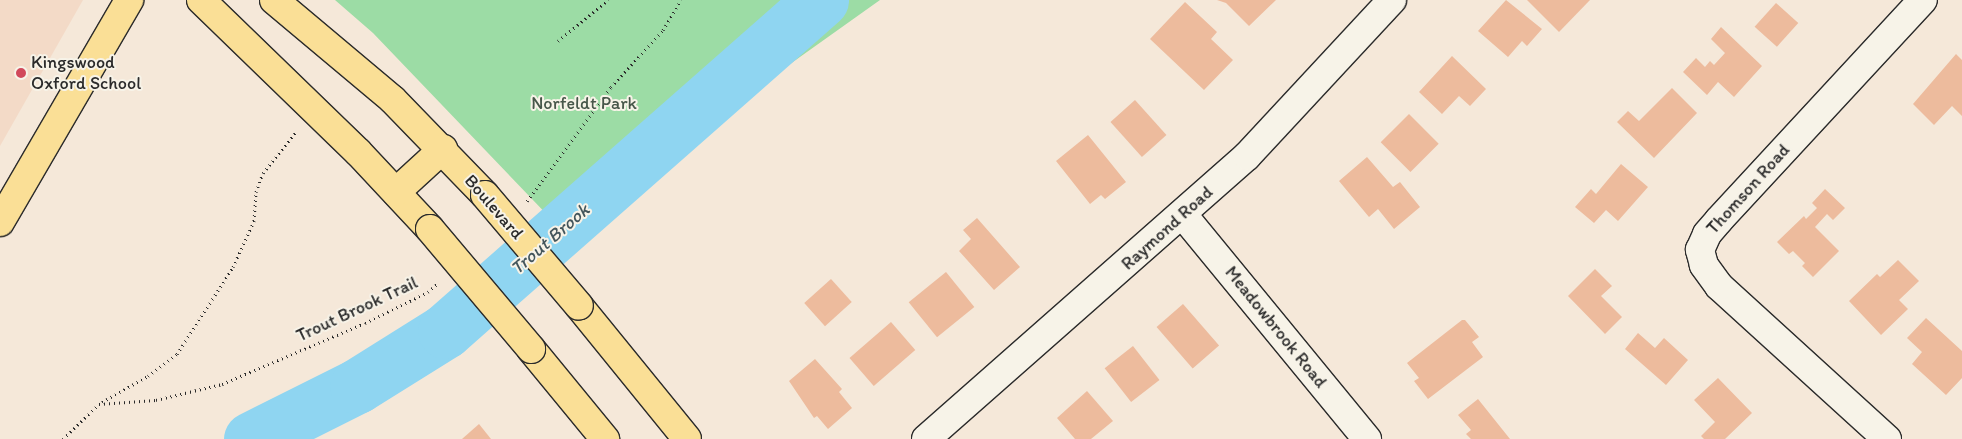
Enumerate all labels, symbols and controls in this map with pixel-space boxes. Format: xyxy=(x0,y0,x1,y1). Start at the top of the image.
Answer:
place label: Kingswood Oxford School xyxy=(31,52,141,94)
marker: Kingswood Oxford School xyxy=(15,67,27,79)
park label: Norfeldt Park xyxy=(531,92,637,114)
street label: Thomson Road xyxy=(1702,140,1794,238)
street label: Boulevard xyxy=(460,170,528,244)
street label: Raymond Road xyxy=(1117,181,1217,275)
water label: Trout Brook xyxy=(506,199,594,279)
street label: Meadowbrook Road xyxy=(1220,262,1332,392)
street label: Trout Brook Trail xyxy=(293,271,421,347)

